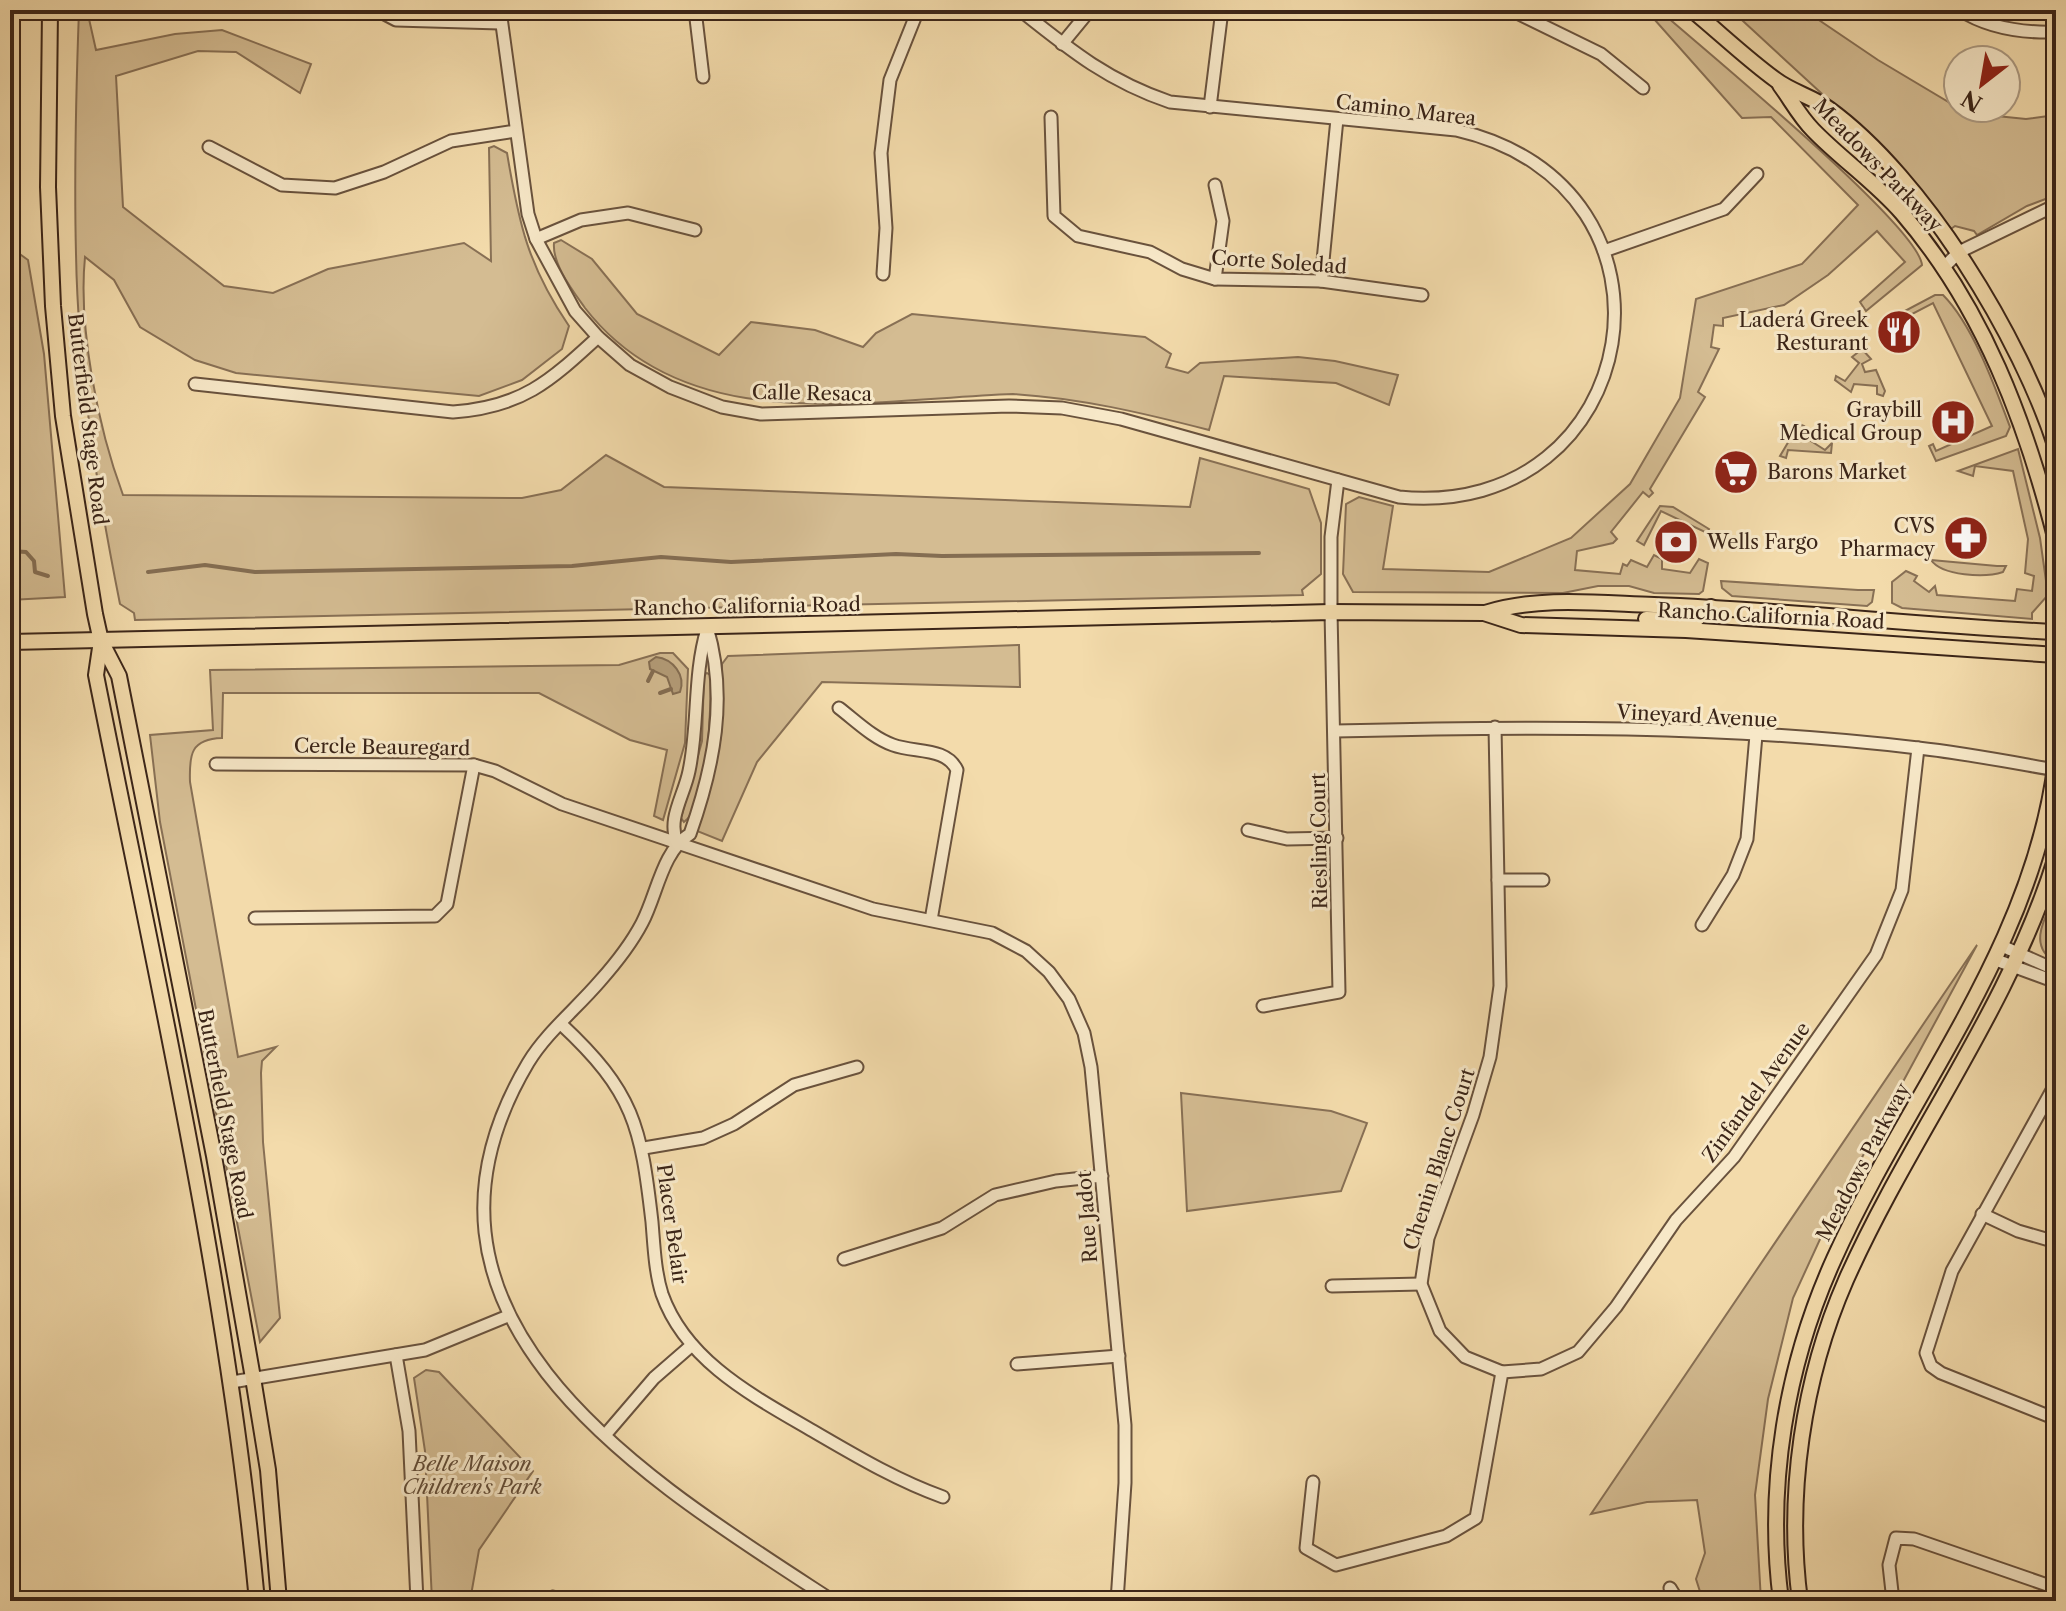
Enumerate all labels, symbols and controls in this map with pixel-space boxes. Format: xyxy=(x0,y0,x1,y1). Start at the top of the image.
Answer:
north arrow xyxy=(1942,44,2022,124)
text: N xyxy=(1957,84,1987,117)
street label: Camino Marea xyxy=(1334,89,1478,131)
street label: Meadows Parkway xyxy=(1808,93,1948,237)
street label: Corte Soledad xyxy=(1210,245,1348,279)
place label: Laderá Greek Resturant xyxy=(1739,308,1869,355)
restaurant icon: Laderá Greek Resturant xyxy=(1875,308,1923,356)
street label: Butterfield Stage Road xyxy=(63,312,113,526)
street label: Calle Resaca xyxy=(752,380,873,406)
place label: Graybill Medical Group xyxy=(1779,398,1922,445)
hospital icon: Graybill Medical Group xyxy=(1929,398,1977,446)
supermarket icon: Barons Market xyxy=(1712,448,1760,496)
place label: Barons Market xyxy=(1767,460,1907,484)
place label: CVS Pharmacy xyxy=(1840,514,1936,561)
pharmacy icon: CVS Pharmacy xyxy=(1942,514,1990,562)
bank icon: Wells Fargo xyxy=(1652,518,1700,566)
place label: Wells Fargo xyxy=(1706,530,1818,554)
street label: Rancho California Road xyxy=(633,592,861,620)
street label: Rancho California Road xyxy=(1657,598,1885,634)
street label: Vineyard Avenue xyxy=(1615,700,1778,732)
street label: Cercle Beauregard xyxy=(294,733,470,761)
street label: Riesling Court xyxy=(1306,773,1332,909)
street label: Butterfield Stage Road xyxy=(193,1007,257,1221)
street label: Zinfandel Avenue xyxy=(1697,1017,1815,1167)
street label: Chenin Blanc Court xyxy=(1398,1065,1480,1253)
street label: Meadows Parkway xyxy=(1811,1078,1915,1245)
street label: Placer Belair xyxy=(652,1162,692,1286)
street label: Rue Jadot xyxy=(1072,1170,1102,1264)
park label: Belle Maison Children's Park xyxy=(402,1452,542,1499)

